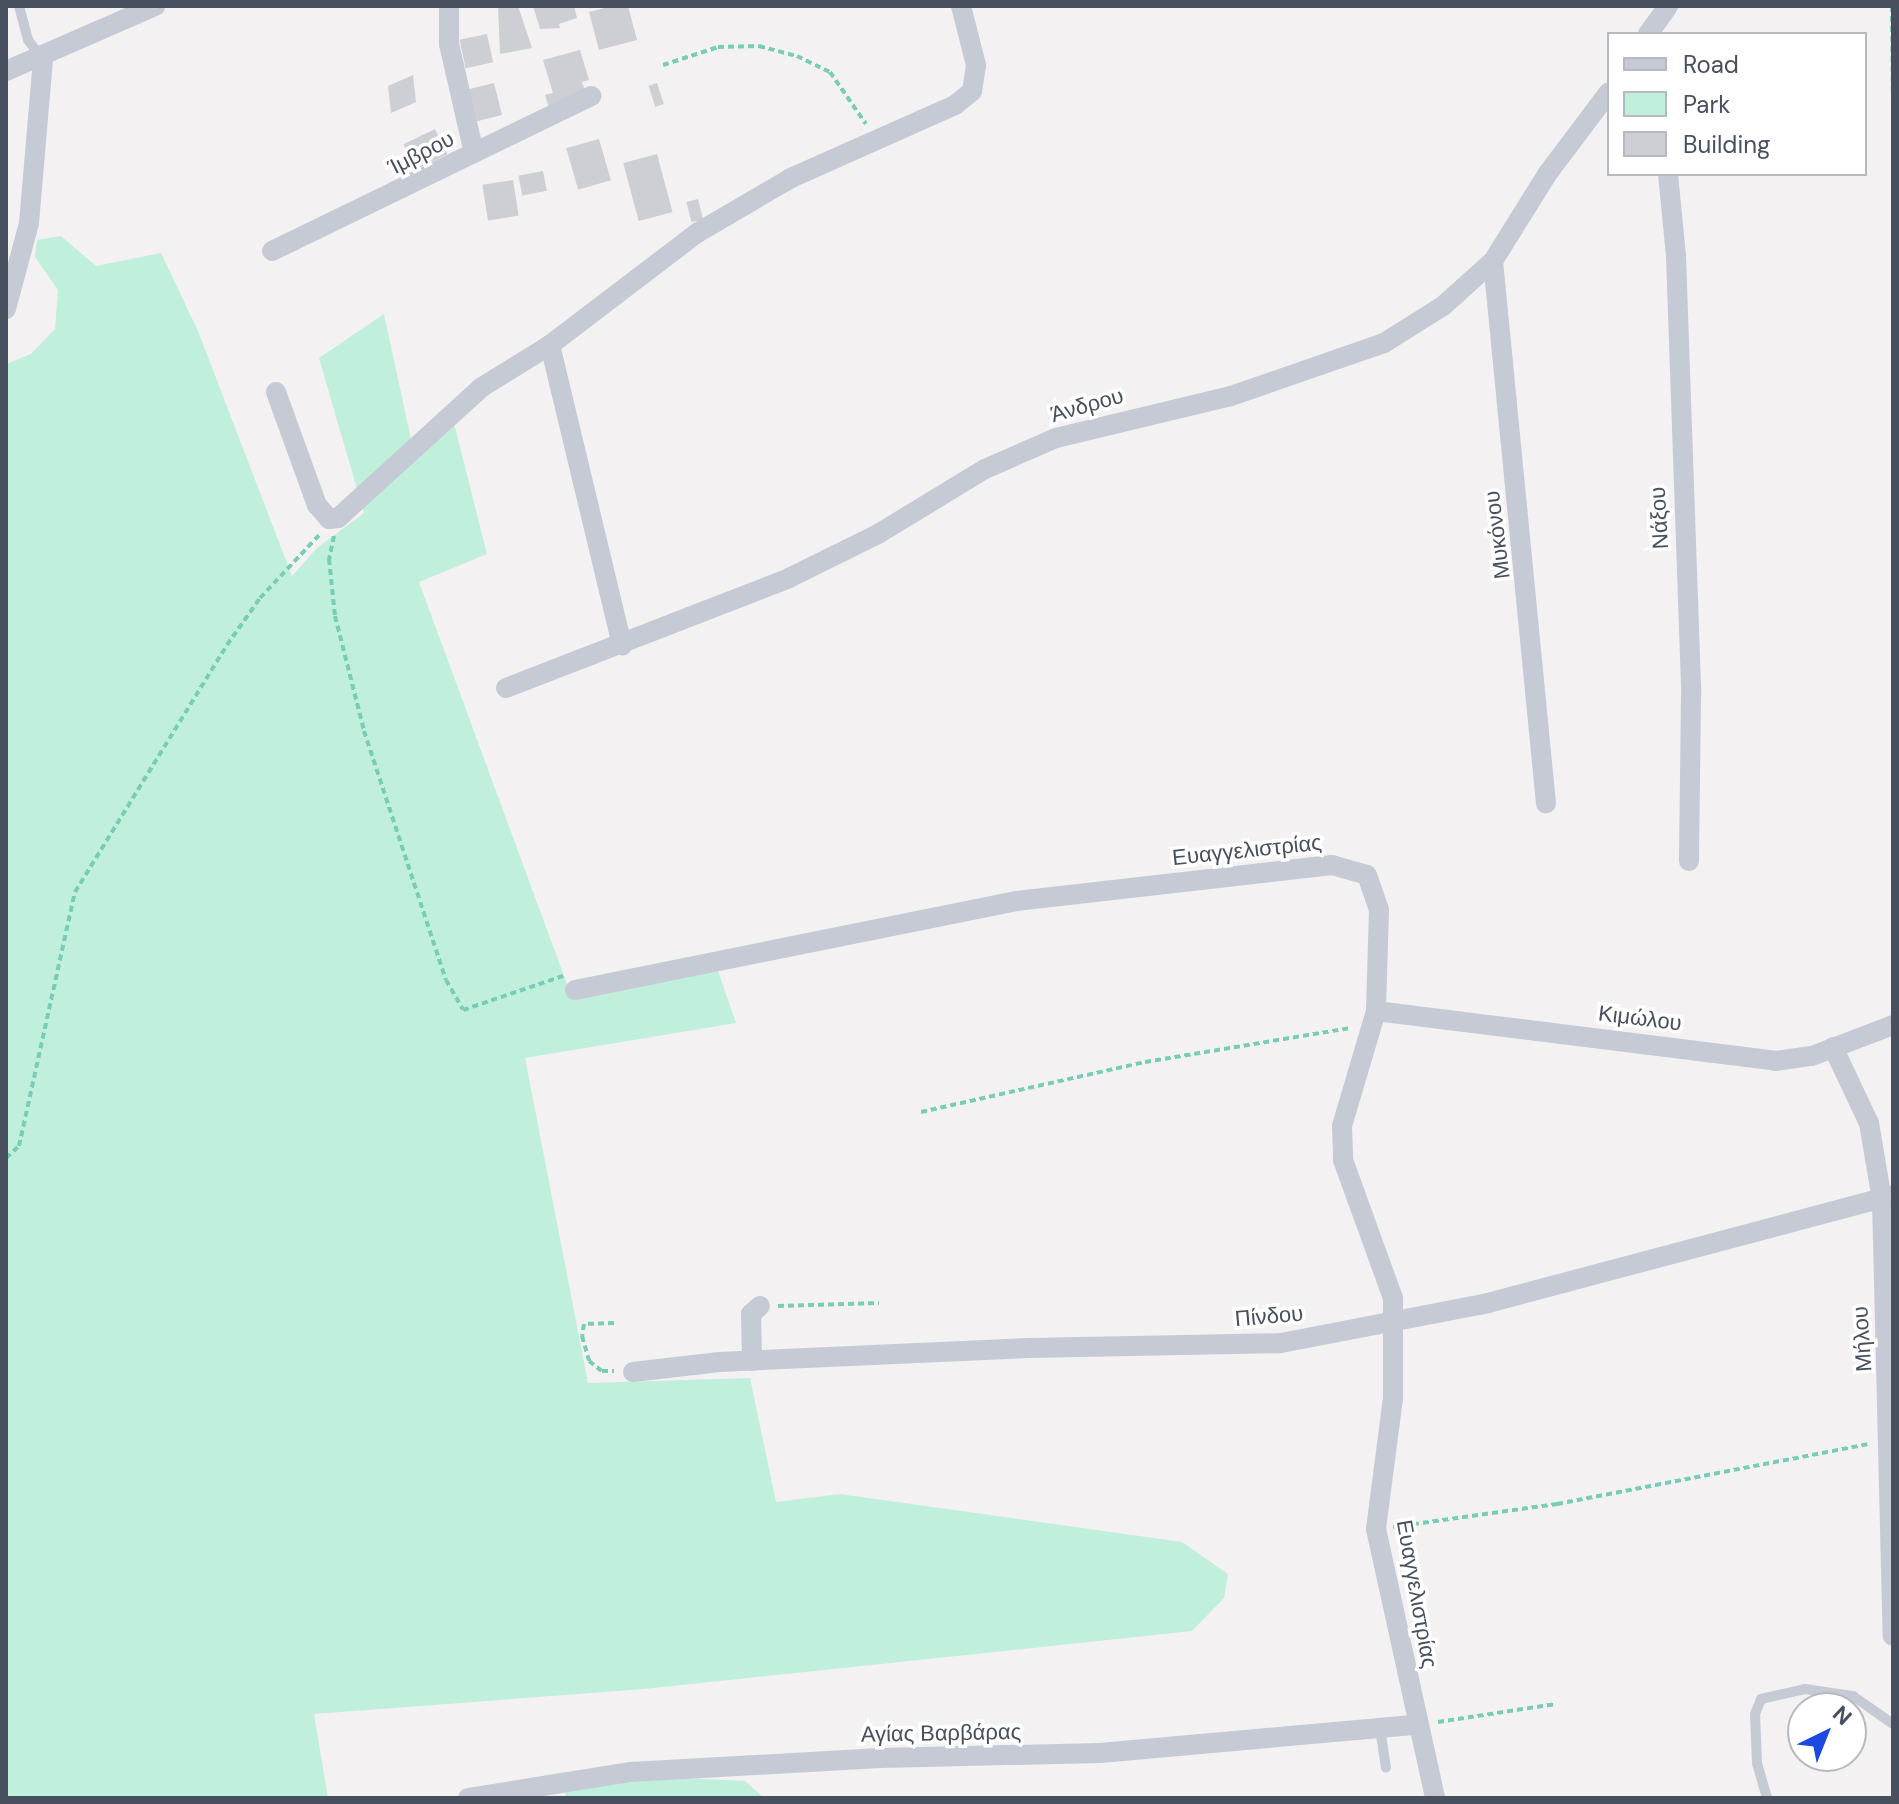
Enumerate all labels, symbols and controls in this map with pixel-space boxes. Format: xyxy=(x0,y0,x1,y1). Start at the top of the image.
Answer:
legend xyxy=(1607,32,1867,176)
text: Road xyxy=(1683,49,1739,80)
text: Park xyxy=(1683,89,1730,120)
street label: Ίμβρου xyxy=(384,125,458,181)
text: Building xyxy=(1683,129,1770,160)
street label: Άνδρου xyxy=(1048,382,1126,428)
street label: Νάξου xyxy=(1644,486,1674,550)
street label: Μυκόνου xyxy=(1479,489,1515,581)
street label: Ευαγγελιστρίας xyxy=(1171,829,1323,871)
street label: Κιμώλου xyxy=(1597,1000,1683,1036)
street label: Πίνδου xyxy=(1234,1300,1304,1332)
street label: Μήλου xyxy=(1847,1305,1877,1373)
street label: Ευαγγελιστρίας xyxy=(1391,1518,1443,1670)
north arrow xyxy=(1787,1692,1867,1772)
text: N xyxy=(1827,1699,1858,1732)
street label: Αγίας Βαρβάρας xyxy=(861,1718,1021,1748)

